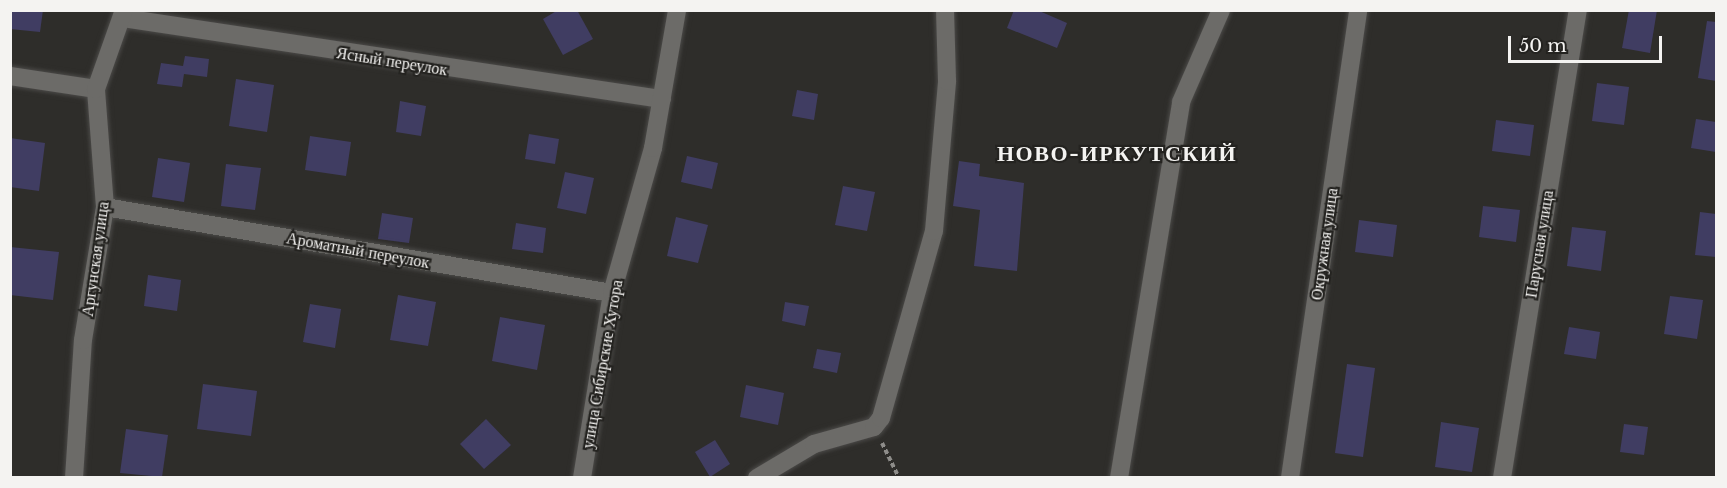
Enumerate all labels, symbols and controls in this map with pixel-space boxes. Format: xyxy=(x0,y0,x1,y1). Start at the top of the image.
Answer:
scale bar xyxy=(1511,24,1666,62)
text: 50 m xyxy=(1519,35,1567,57)
street label: Ясный переулок xyxy=(335,43,449,79)
district label: НОВО-ИРКУТСКИЙ xyxy=(997,141,1237,167)
street label: Окружная улица xyxy=(1307,187,1341,301)
street label: Парусная улица xyxy=(1521,189,1557,299)
street label: Аргунская улица xyxy=(77,200,113,318)
street label: Ароматный переулок xyxy=(285,228,431,272)
street label: улица Сибирские Хутора xyxy=(578,278,626,450)

